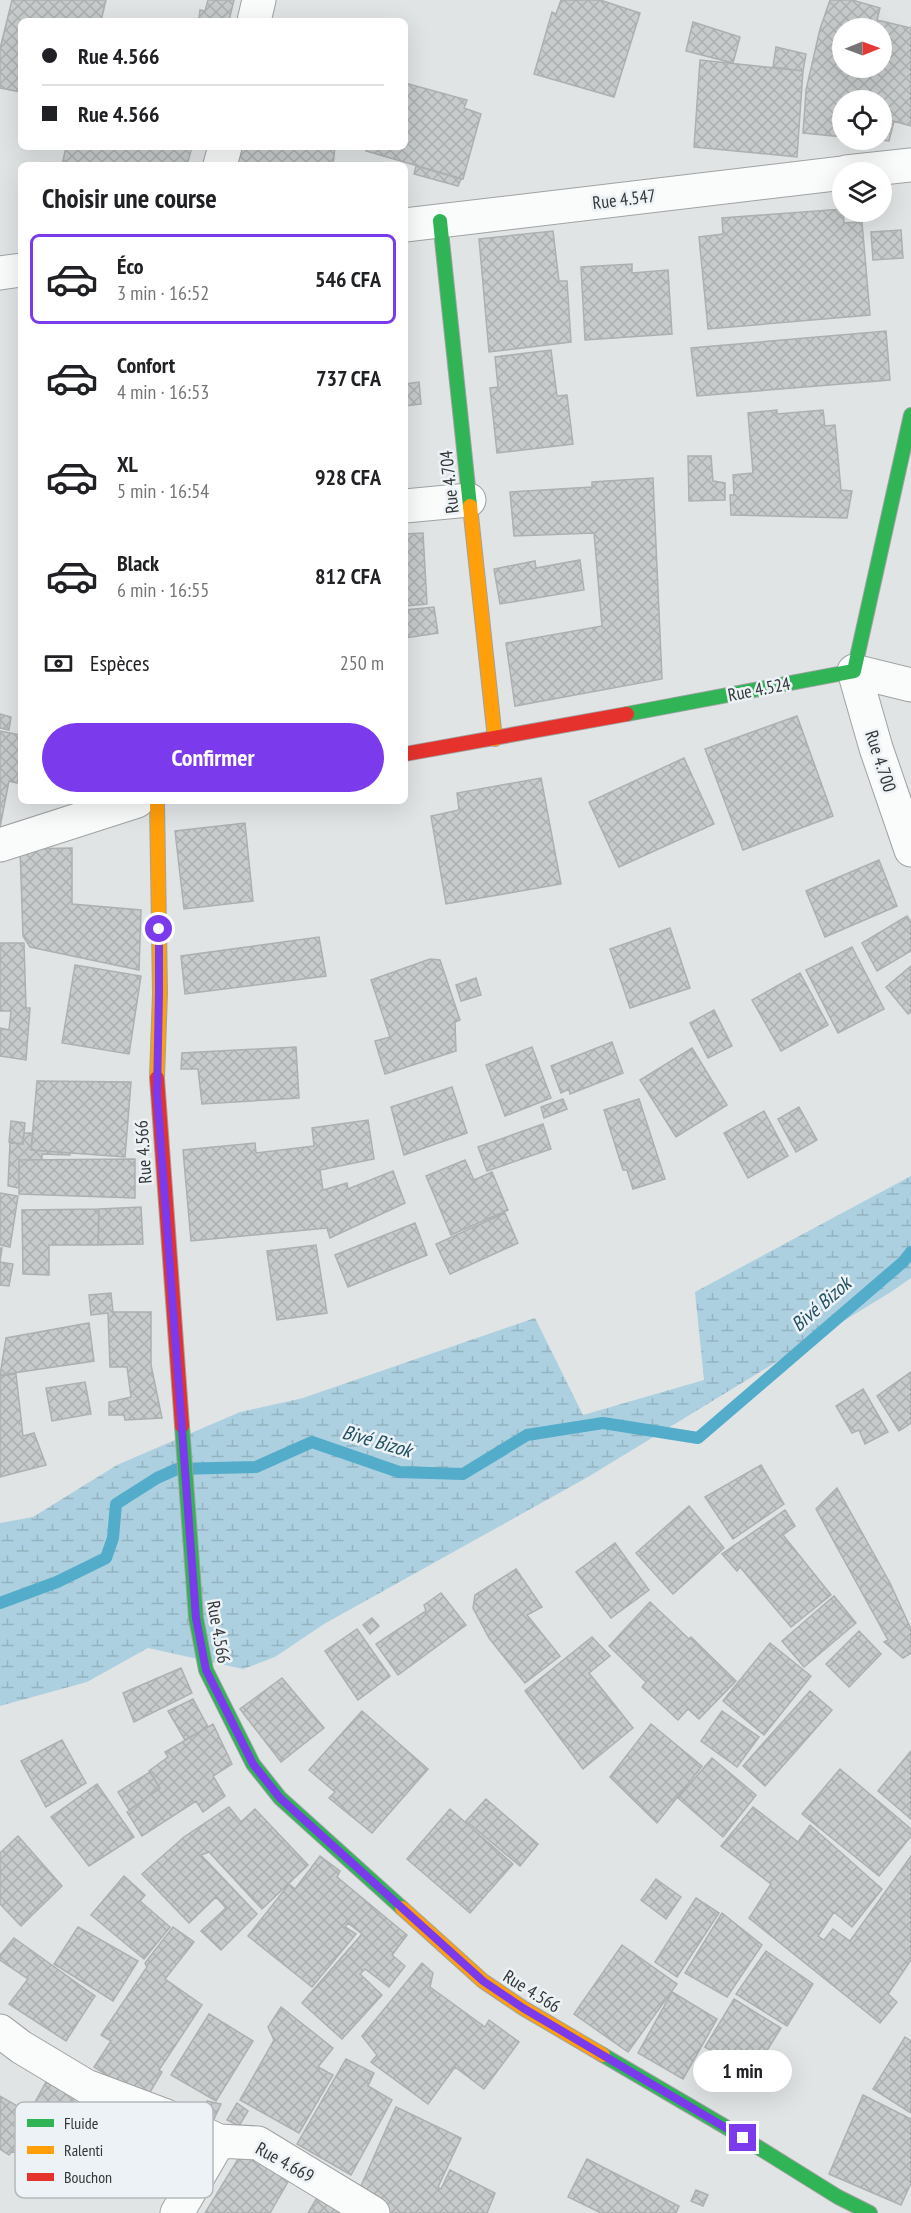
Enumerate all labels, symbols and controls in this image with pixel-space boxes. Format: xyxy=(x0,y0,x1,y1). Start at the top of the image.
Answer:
north arrow xyxy=(832,18,892,78)
map controls xyxy=(832,18,892,222)
text: Rue 4.566 xyxy=(78,42,160,70)
button: locate xyxy=(832,90,892,150)
text: Rue 4.566 xyxy=(78,100,160,128)
button: layers xyxy=(832,162,892,222)
text: Choisir une course xyxy=(42,181,217,215)
street label: Rue 4.547 xyxy=(591,184,657,214)
icon: car xyxy=(45,252,99,306)
text: Éco xyxy=(117,252,144,280)
text: 546 CFA xyxy=(315,265,381,293)
text: 3 min · 16:52 xyxy=(117,280,209,306)
icon: car xyxy=(45,351,99,405)
text: Confort xyxy=(117,351,175,379)
text: 737 CFA xyxy=(316,364,381,392)
text: 4 min · 16:53 xyxy=(117,379,209,405)
street label: Rue 4.704 xyxy=(434,449,464,515)
icon: car xyxy=(45,450,99,504)
text: XL xyxy=(117,450,138,478)
text: 928 CFA xyxy=(315,463,381,491)
text: 5 min · 16:54 xyxy=(117,478,209,504)
icon: car xyxy=(45,549,99,603)
text: Black xyxy=(117,549,159,577)
text: 812 CFA xyxy=(315,562,381,590)
text: 6 min · 16:55 xyxy=(117,577,209,603)
icon: cash xyxy=(42,647,75,680)
text: Espèces xyxy=(90,649,149,677)
text: 250 m xyxy=(340,650,384,676)
street label: Rue 4.524 xyxy=(726,672,792,706)
button: Confirmer xyxy=(42,723,384,792)
street label: Rue 4.700 xyxy=(860,727,902,795)
route start xyxy=(145,915,172,942)
street label: Rue 4.566 xyxy=(129,1120,157,1184)
water label: Bivé Bizok xyxy=(786,1269,858,1337)
water label: Bivé Bizok xyxy=(339,1419,417,1464)
street label: Rue 4.566 xyxy=(202,1599,236,1665)
street label: Rue 4.566 xyxy=(499,1964,565,2018)
callout: 1 min xyxy=(694,2051,792,2093)
text: 1 min xyxy=(722,2058,763,2084)
legend xyxy=(15,2102,213,2198)
text: Fluide xyxy=(64,2113,98,2133)
route end xyxy=(729,2124,756,2151)
street label: Rue 4.669 xyxy=(252,2137,318,2187)
text: Ralenti xyxy=(64,2140,103,2160)
text: Bouchon xyxy=(64,2167,112,2187)

